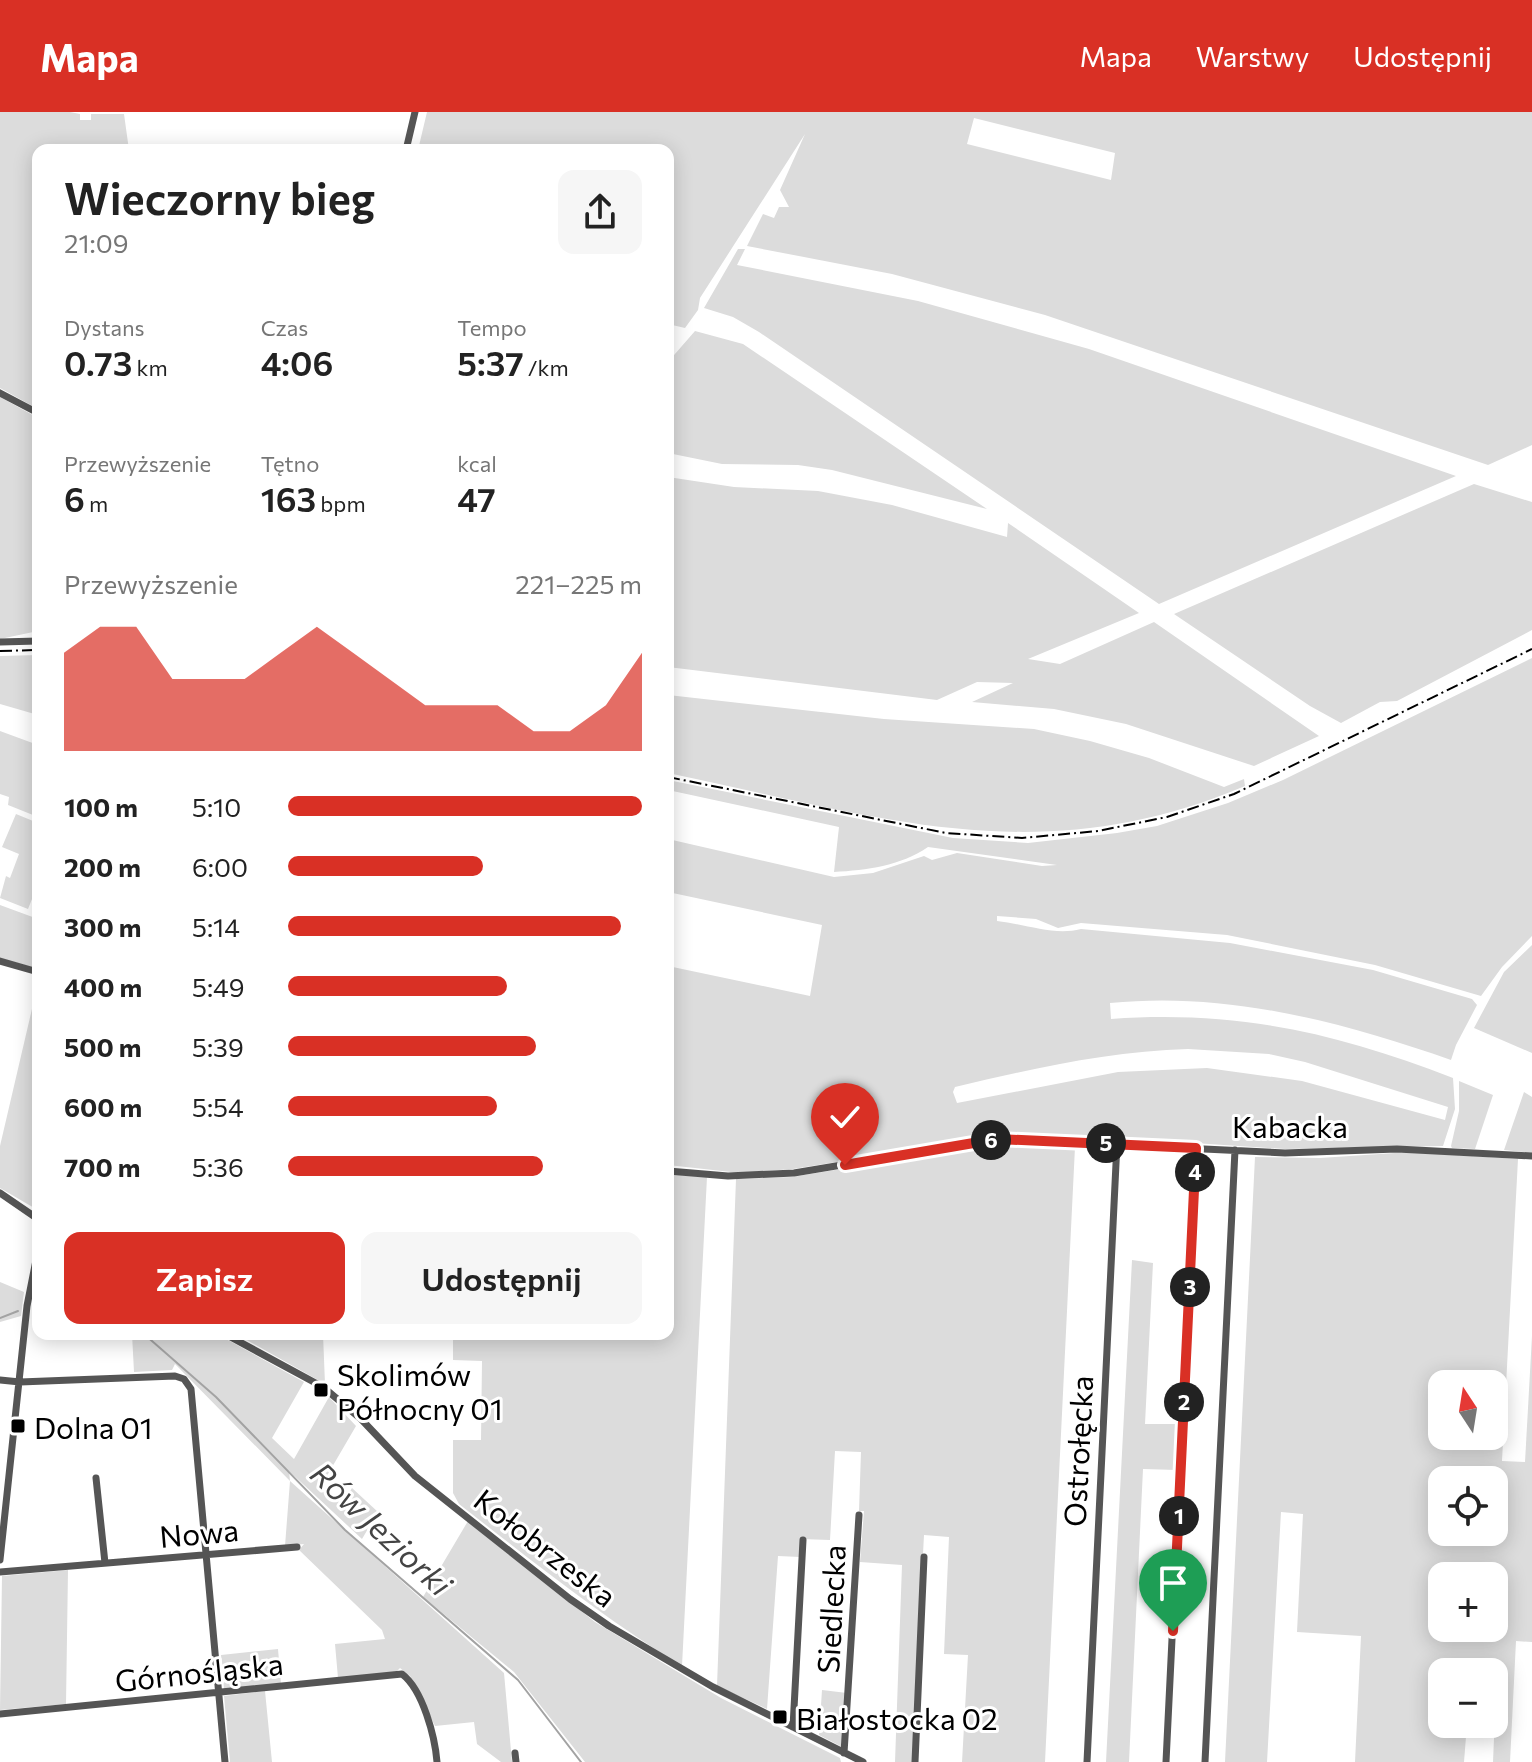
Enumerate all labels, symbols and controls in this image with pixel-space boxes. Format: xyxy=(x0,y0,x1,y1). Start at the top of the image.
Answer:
text: Mapa xyxy=(40,33,139,80)
text: Mapa xyxy=(1079,39,1152,73)
text: Warstwy xyxy=(1196,39,1309,73)
text: Udostępnij xyxy=(1353,39,1492,73)
text: Wieczorny bieg xyxy=(64,170,375,224)
button: share xyxy=(558,170,642,254)
text: 21:09 xyxy=(64,227,128,258)
text: Dystans xyxy=(64,314,145,341)
text: Czas xyxy=(261,314,308,341)
text: Tempo xyxy=(457,314,527,341)
text: 0.73 xyxy=(64,341,132,383)
text: 4:06 xyxy=(261,341,333,383)
text: 5:37 xyxy=(457,341,524,383)
text: km xyxy=(132,354,168,381)
text: /km xyxy=(524,354,569,381)
text: Przewyższenie xyxy=(64,450,211,477)
text: Tętno xyxy=(261,450,319,477)
text: kcal xyxy=(457,450,497,477)
text: 6 xyxy=(64,477,85,519)
text: 163 xyxy=(261,477,316,519)
text: 47 xyxy=(457,477,496,519)
text: m xyxy=(85,490,108,517)
text: bpm xyxy=(316,490,366,517)
text: Przewyższenie xyxy=(64,568,238,599)
text: 221–225 m xyxy=(515,568,642,599)
text: 100 m xyxy=(64,791,138,822)
text: 5:10 xyxy=(192,791,241,822)
text: 200 m xyxy=(64,851,141,882)
text: 6:00 xyxy=(192,851,248,882)
text: 300 m xyxy=(64,911,141,942)
text: 5:14 xyxy=(192,911,240,942)
text: 400 m xyxy=(64,971,142,1002)
text: 5:49 xyxy=(192,971,244,1002)
text: 500 m xyxy=(64,1031,141,1062)
text: 5:39 xyxy=(192,1031,244,1062)
pin xyxy=(811,1083,879,1165)
text: 600 m xyxy=(64,1091,142,1122)
text: 5:54 xyxy=(192,1091,244,1122)
icon: check xyxy=(823,1095,867,1139)
street label: Kabacka xyxy=(1232,1107,1348,1144)
pin: 6 xyxy=(971,1120,1011,1160)
pin: 5 xyxy=(1086,1123,1126,1163)
text: 6 xyxy=(984,1126,998,1153)
text: 5 xyxy=(1100,1129,1112,1156)
text: 700 m xyxy=(64,1151,140,1182)
text: 5:36 xyxy=(192,1151,244,1182)
pin: 4 xyxy=(1175,1152,1215,1192)
text: 4 xyxy=(1188,1158,1202,1185)
button: Zapisz xyxy=(64,1232,345,1324)
button: Udostępnij xyxy=(361,1232,642,1324)
pin: 3 xyxy=(1170,1267,1210,1307)
text: 3 xyxy=(1184,1273,1196,1300)
place label: Skolimów Północny 01 xyxy=(337,1355,503,1426)
north arrow xyxy=(1428,1370,1508,1450)
map controls xyxy=(1428,1370,1508,1738)
street label: Ostrołęcka xyxy=(1055,1374,1099,1528)
marker: Skolimów Północny 01 xyxy=(312,1381,330,1399)
pin: 2 xyxy=(1164,1382,1204,1422)
text: 2 xyxy=(1178,1388,1190,1415)
place label: Dolna 01 xyxy=(34,1408,153,1445)
marker: Dolna 01 xyxy=(9,1417,27,1435)
water label: Rów Jeziorki xyxy=(303,1453,462,1605)
button: locate xyxy=(1428,1466,1508,1546)
street label: Kołobrzeska xyxy=(468,1480,624,1614)
pin: 1 xyxy=(1159,1496,1199,1536)
text: 1 xyxy=(1174,1502,1184,1529)
street label: Nowa xyxy=(158,1510,240,1554)
street label: Siedlecka xyxy=(808,1544,852,1674)
pin xyxy=(1139,1549,1207,1631)
icon: arrive xyxy=(1151,1561,1195,1605)
button: + xyxy=(1428,1562,1508,1642)
street label: Górnośląska xyxy=(113,1644,285,1698)
button: − xyxy=(1428,1658,1508,1738)
place label: Białostocka 02 xyxy=(796,1699,998,1736)
marker: Białostocka 02 xyxy=(771,1708,789,1726)

